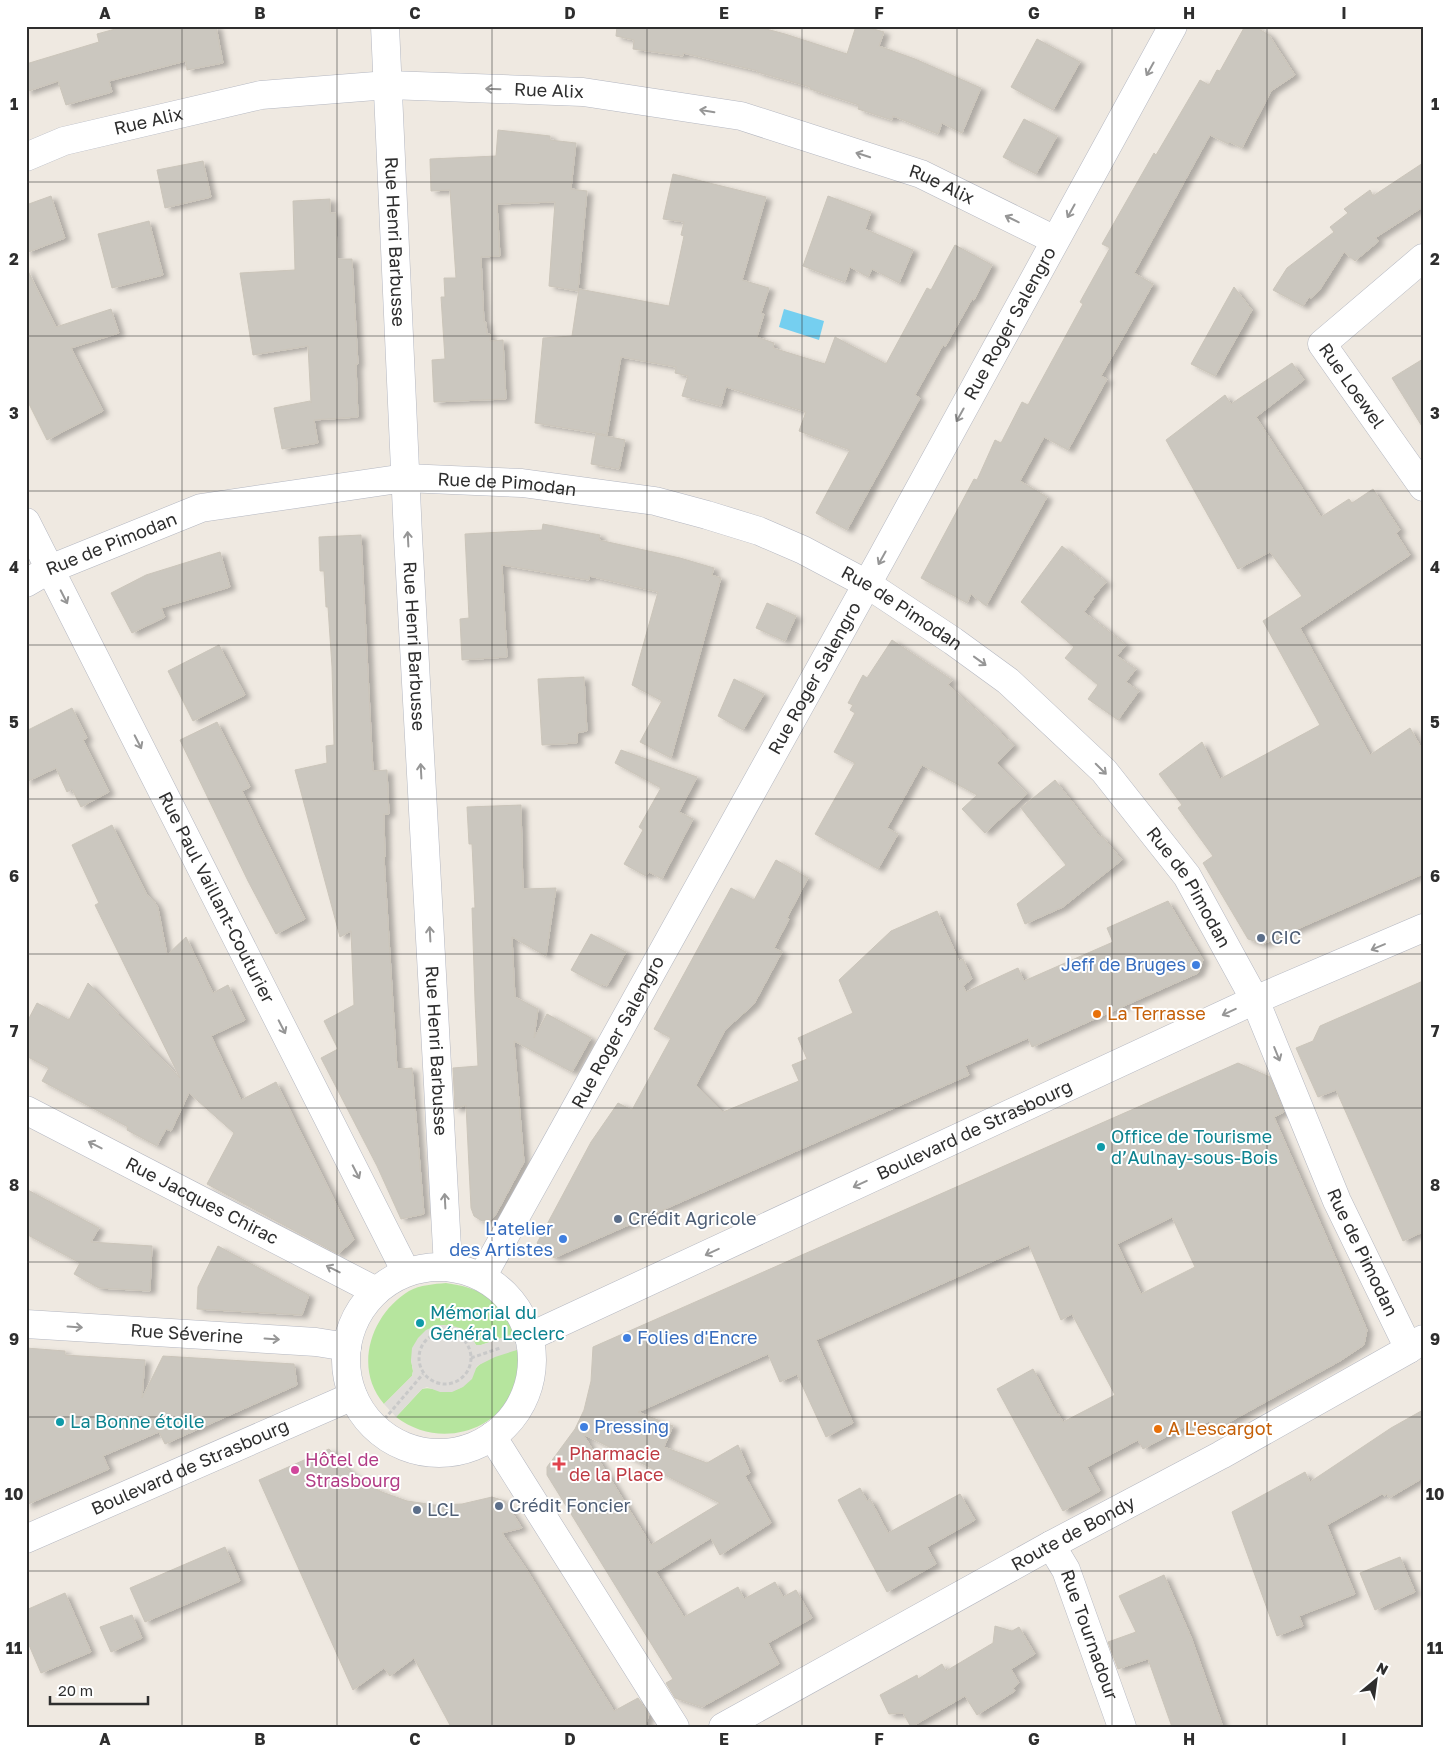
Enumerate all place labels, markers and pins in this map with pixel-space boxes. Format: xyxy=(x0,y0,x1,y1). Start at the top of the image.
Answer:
place label: CIC xyxy=(1271,926,1301,948)
marker: CIC xyxy=(1255,932,1267,944)
place label: Jeff de Bruges xyxy=(1061,953,1186,975)
marker: Jeff de Bruges xyxy=(1190,959,1202,971)
place label: La Terrasse xyxy=(1107,1002,1206,1024)
marker: La Terrasse xyxy=(1091,1008,1103,1020)
place label: Office de Tourisme d’Aulnay-sous-Bois xyxy=(1111,1125,1278,1168)
marker: Office de Tourisme d’Aulnay-sous-Bois xyxy=(1095,1141,1107,1153)
place label: Crédit Agricole xyxy=(628,1207,757,1229)
marker: Crédit Agricole xyxy=(612,1213,624,1225)
place label: L'atelier des Artistes xyxy=(449,1217,553,1260)
marker: L'atelier des Artistes xyxy=(557,1233,569,1245)
place label: Mémorial du Général Leclerc xyxy=(430,1301,565,1344)
marker: Mémorial du Général Leclerc xyxy=(414,1317,426,1329)
place label: Folies d'Encre xyxy=(637,1326,758,1348)
marker: Folies d'Encre xyxy=(621,1332,633,1344)
place label: La Bonne étoile xyxy=(70,1410,204,1432)
place label: Pressing xyxy=(594,1415,669,1437)
marker: La Bonne étoile xyxy=(54,1416,66,1428)
place label: A L'escargot xyxy=(1168,1417,1273,1439)
marker: Pressing xyxy=(578,1421,590,1433)
marker: A L'escargot xyxy=(1152,1423,1164,1435)
place label: Pharmacie de la Place xyxy=(569,1442,663,1485)
place label: Hôtel de Strasbourg xyxy=(305,1448,401,1491)
marker: Pharmacie de la Place xyxy=(553,1458,565,1470)
marker: Hôtel de Strasbourg xyxy=(289,1464,301,1476)
place label: Crédit Foncier xyxy=(509,1494,631,1516)
place label: LCL xyxy=(427,1498,459,1520)
marker: Crédit Foncier xyxy=(493,1500,505,1512)
marker: LCL xyxy=(411,1504,423,1516)

